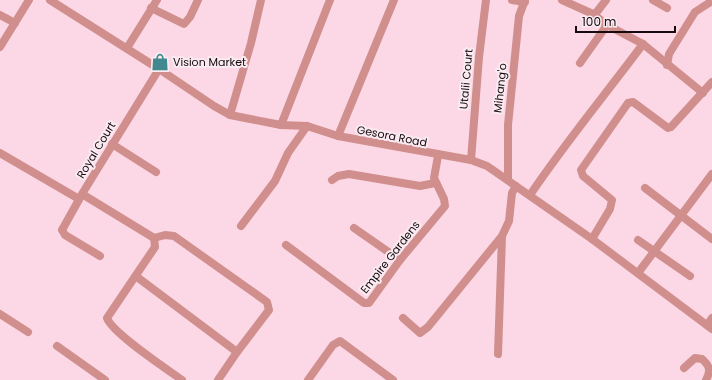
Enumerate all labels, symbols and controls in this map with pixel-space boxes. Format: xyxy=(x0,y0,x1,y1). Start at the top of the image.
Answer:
scale bar xyxy=(576,8,675,34)
text: 100 m xyxy=(582,13,616,30)
street label: Utalii Court xyxy=(455,48,477,110)
shop icon: Vision Market xyxy=(150,52,170,72)
place label: Vision Market xyxy=(173,54,246,70)
street label: Mihang'o xyxy=(489,62,511,114)
street label: Royal Court xyxy=(73,119,119,181)
street label: Gesora Road xyxy=(356,121,428,151)
street label: Empire Gardens xyxy=(357,217,424,297)

